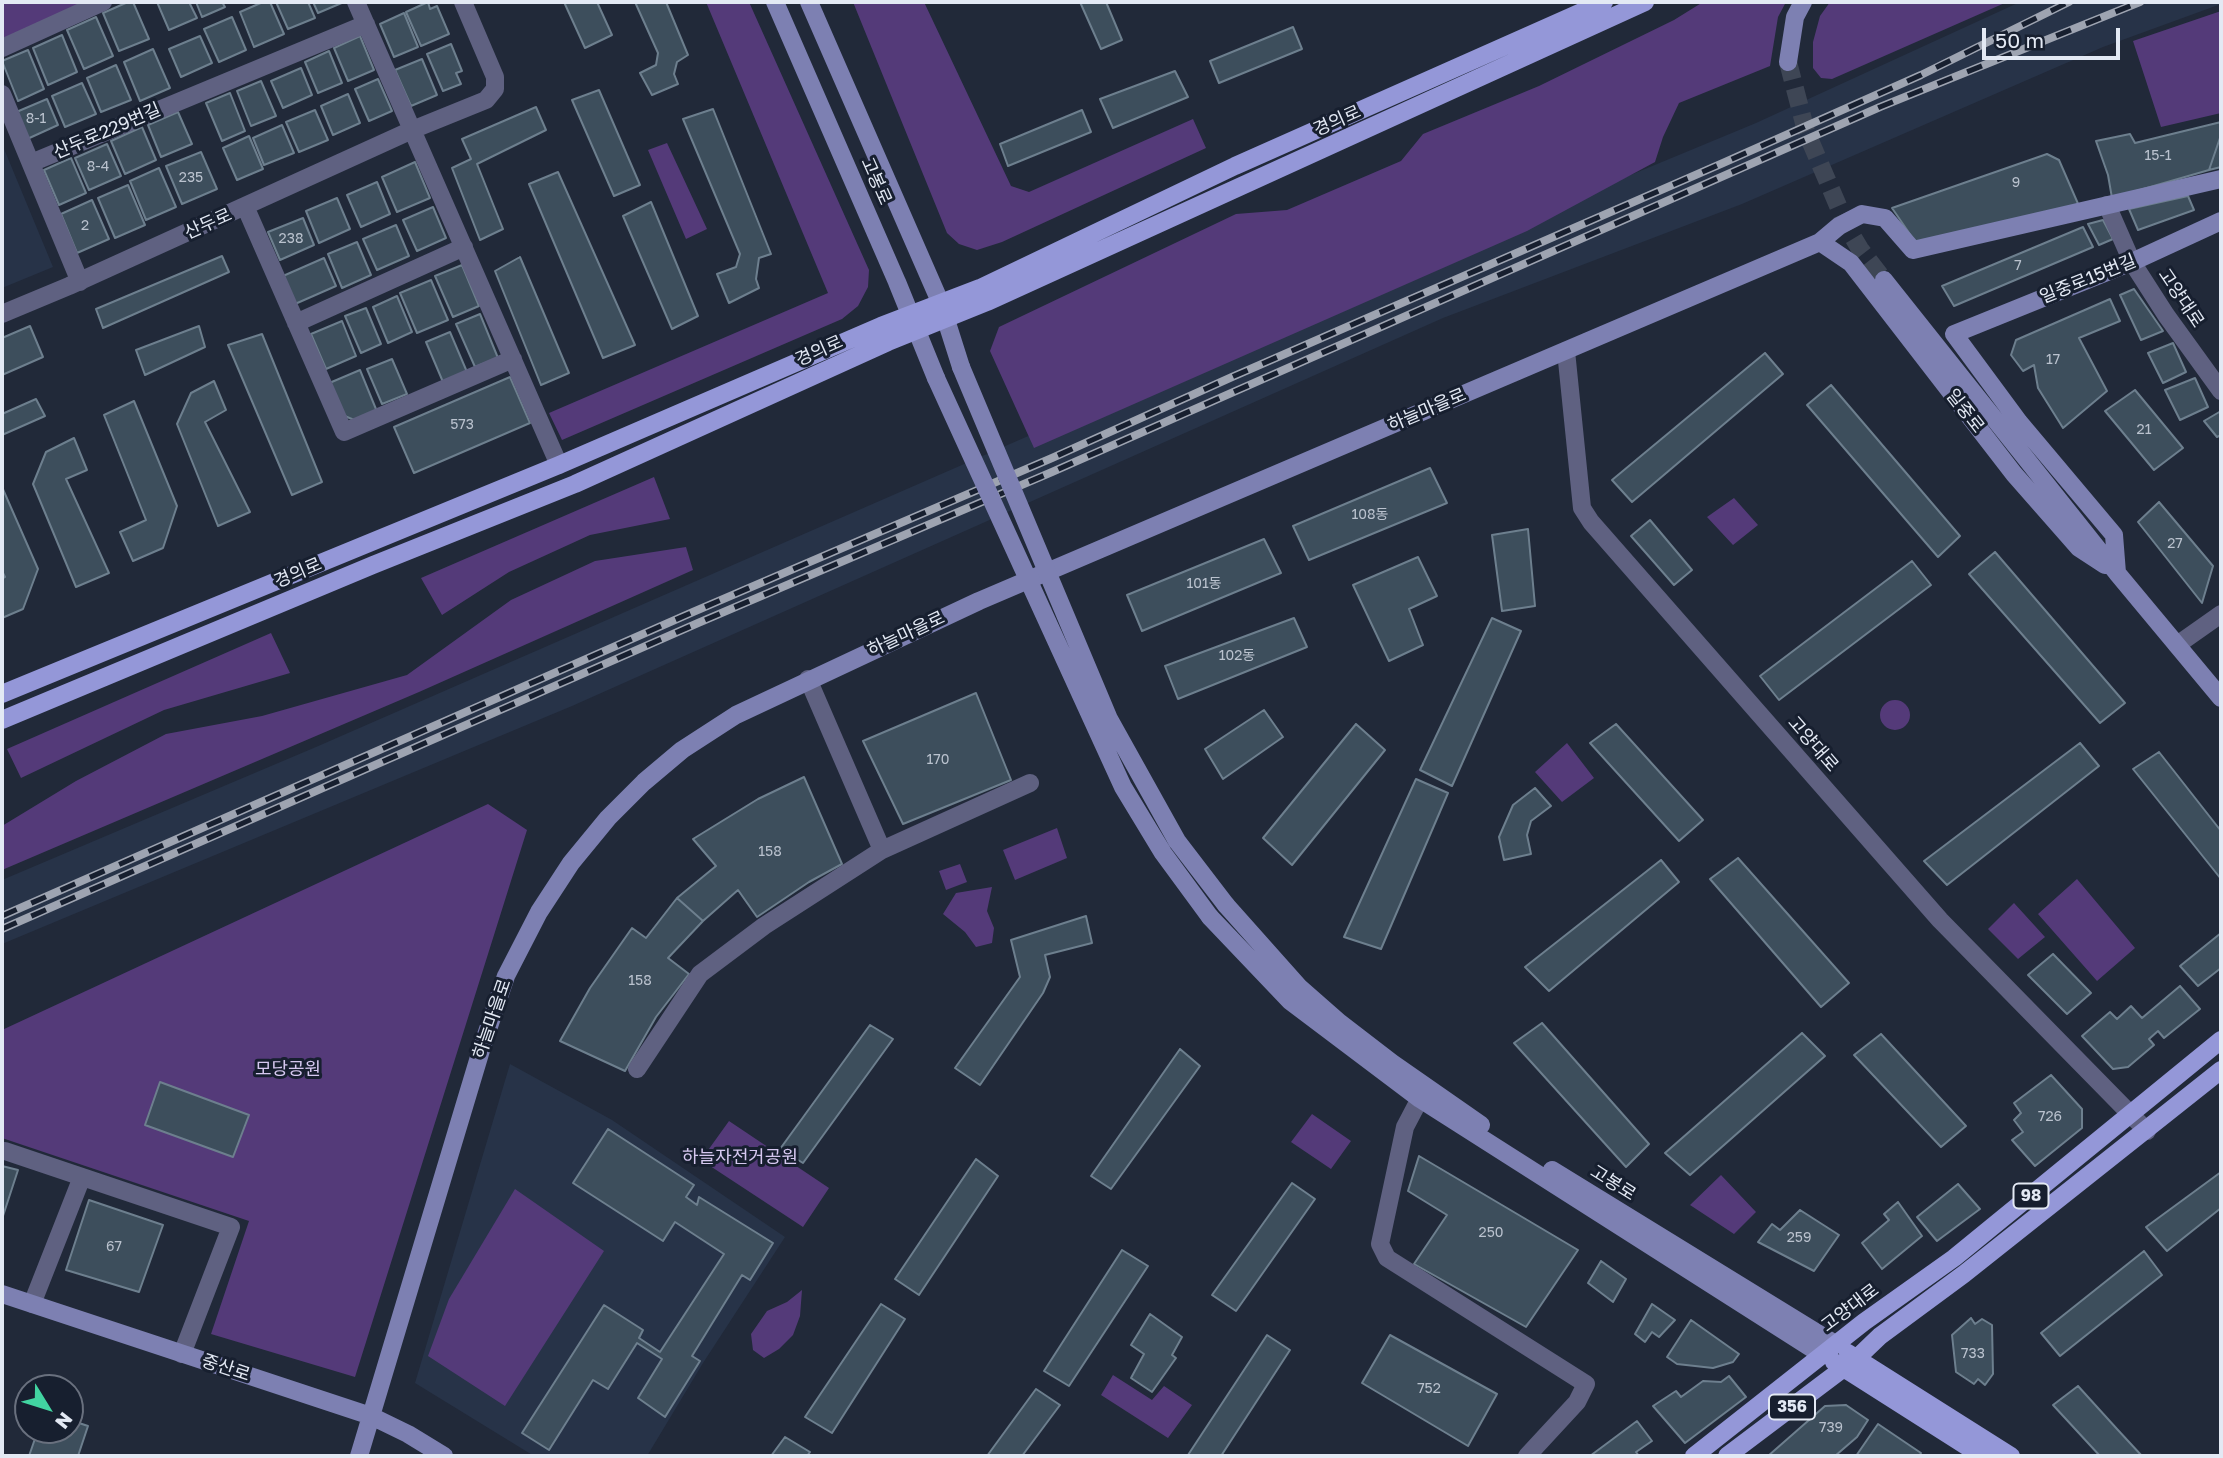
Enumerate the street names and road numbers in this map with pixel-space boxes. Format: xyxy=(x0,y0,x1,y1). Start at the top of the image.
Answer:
street label: 산두로229번길 xyxy=(50,99,164,163)
street label: 경의로 xyxy=(1310,101,1364,141)
street label: 고봉로 xyxy=(856,154,896,208)
street label: 산두로 xyxy=(181,204,235,244)
street label: 일중로15번길 xyxy=(2037,250,2139,308)
street label: 고양대로 xyxy=(2154,265,2208,331)
street label: 경의로 xyxy=(792,331,846,371)
street label: 하늘마을로 xyxy=(1385,384,1469,436)
street label: 일중로 xyxy=(1941,385,1989,437)
street label: 경의로 xyxy=(271,553,325,593)
street label: 하늘마을로 xyxy=(864,607,948,661)
street label: 고양대로 xyxy=(1783,712,1843,776)
street label: 하늘마을로 xyxy=(468,976,516,1062)
street label: 고봉로 xyxy=(1586,1161,1640,1205)
road number: 98 xyxy=(2014,1184,2048,1208)
street label: 고양대로 xyxy=(1817,1279,1883,1337)
street label: 중산로 xyxy=(199,1350,253,1386)
road number: 356 xyxy=(1769,1394,1815,1420)

